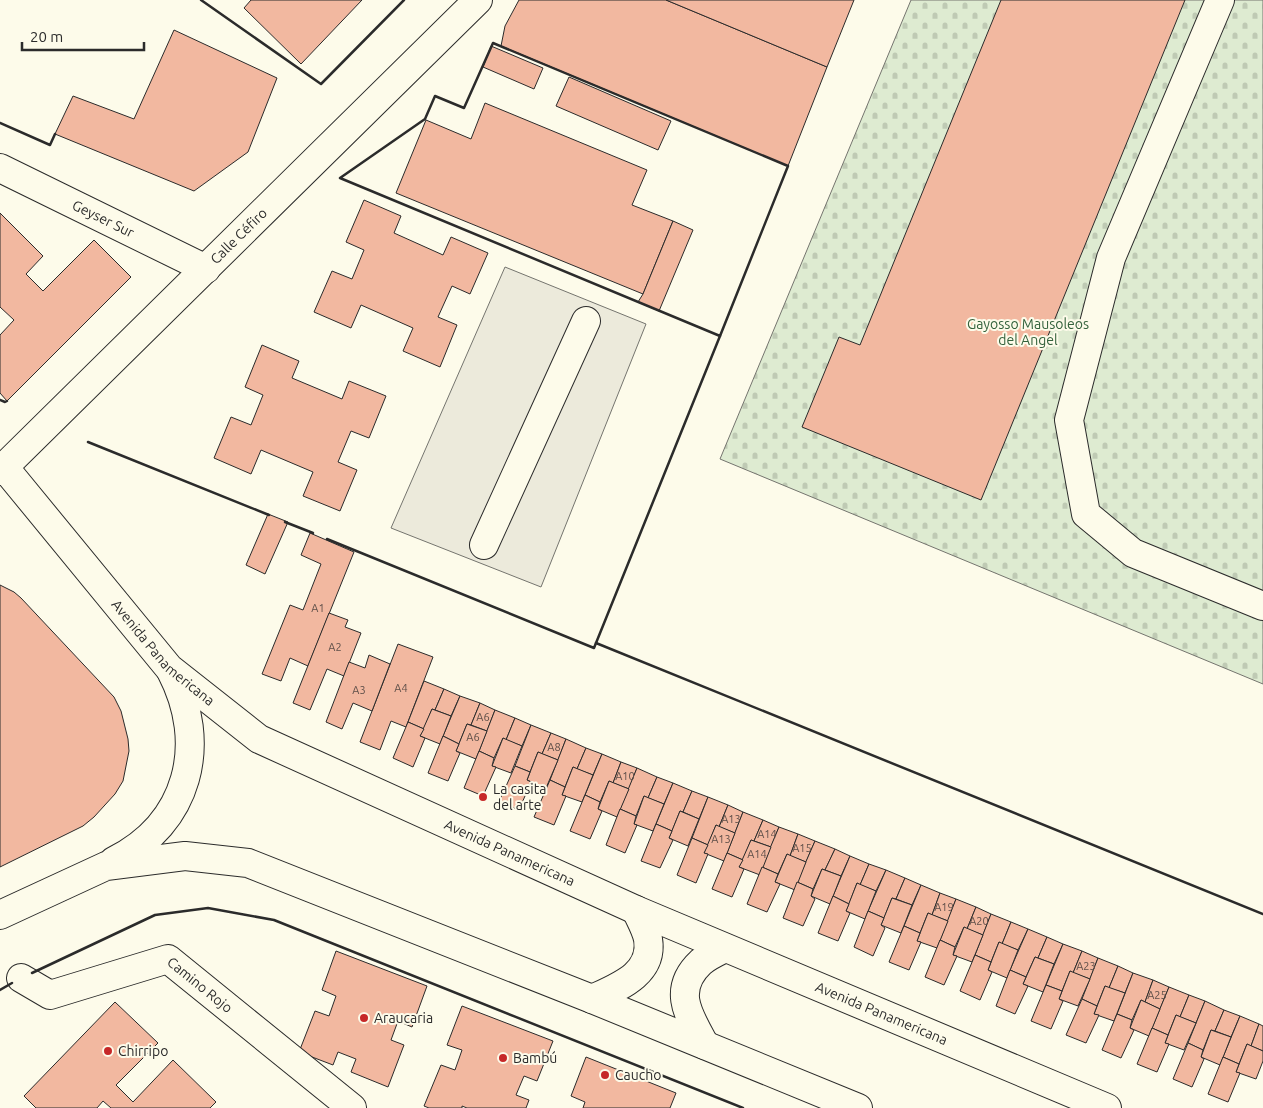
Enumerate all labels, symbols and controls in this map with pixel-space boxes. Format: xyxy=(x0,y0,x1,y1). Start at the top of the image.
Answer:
scale bar xyxy=(22,20,145,52)
text: 20 m xyxy=(30,28,63,45)
street label: Geyser Sur xyxy=(70,197,137,241)
street label: Calle Céfiro xyxy=(207,205,270,267)
park label: Gayosso Mausoleos del Angel xyxy=(967,316,1089,348)
street label: Avenida Panamericana xyxy=(108,597,218,709)
house number: A1 xyxy=(311,602,325,614)
house number: A2 xyxy=(328,641,342,653)
house number: A4 xyxy=(394,682,408,694)
house number: A3 xyxy=(352,684,366,696)
house number: A6 xyxy=(476,711,490,723)
house number: A6 xyxy=(466,731,480,743)
house number: A8 xyxy=(547,741,561,753)
house number: A10 xyxy=(615,770,635,782)
place label: La casita del arte xyxy=(493,781,546,813)
marker: La casita del arte xyxy=(477,791,489,803)
house number: A13 xyxy=(721,813,741,825)
street label: Avenida Panamericana xyxy=(442,816,578,889)
house number: A14 xyxy=(757,828,777,840)
house number: A13 xyxy=(711,833,731,845)
house number: A15 xyxy=(792,842,812,854)
house number: A14 xyxy=(747,848,767,860)
house number: A19 xyxy=(934,901,954,913)
house number: A20 xyxy=(969,915,989,927)
street label: Camino Rojo xyxy=(164,954,236,1016)
house number: A23 xyxy=(1076,960,1096,972)
street label: Avenida Panamericana xyxy=(813,978,950,1048)
house number: A25 xyxy=(1147,989,1167,1001)
place label: Araucaria xyxy=(374,1010,433,1026)
marker: Araucaria xyxy=(358,1012,370,1024)
place label: Chirripo xyxy=(118,1043,168,1059)
marker: Chirripo xyxy=(102,1045,114,1057)
place label: Bambú xyxy=(513,1050,557,1066)
marker: Bambú xyxy=(497,1052,509,1064)
place label: Caucho xyxy=(615,1067,661,1083)
marker: Caucho xyxy=(599,1069,611,1081)

